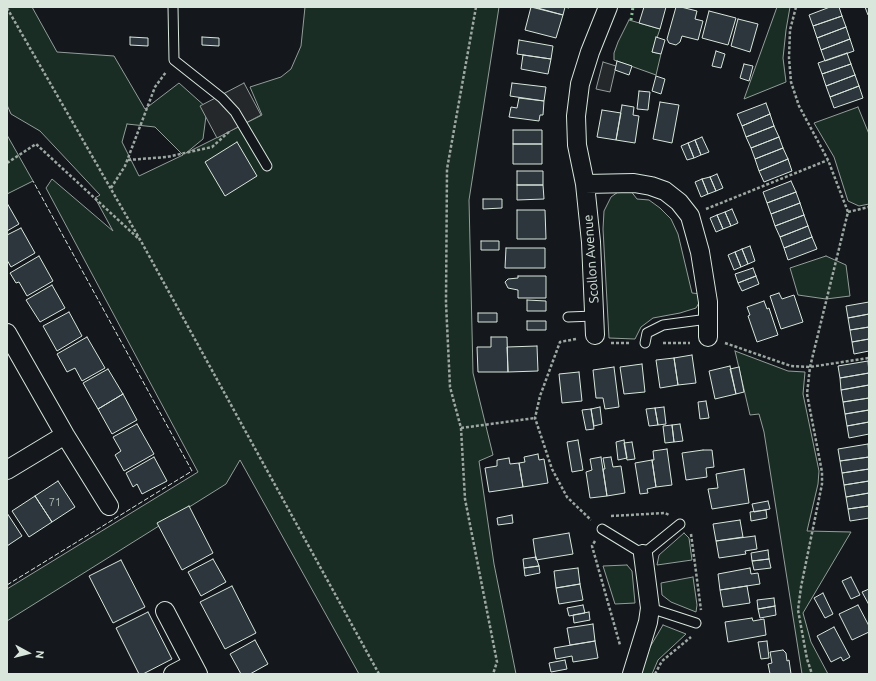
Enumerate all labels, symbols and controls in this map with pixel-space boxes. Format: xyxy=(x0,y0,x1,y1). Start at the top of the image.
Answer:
street label: Scollon Avenue xyxy=(580,214,602,304)
house number: 71 xyxy=(49,495,61,509)
north arrow xyxy=(8,633,48,673)
text: N xyxy=(33,650,46,659)

